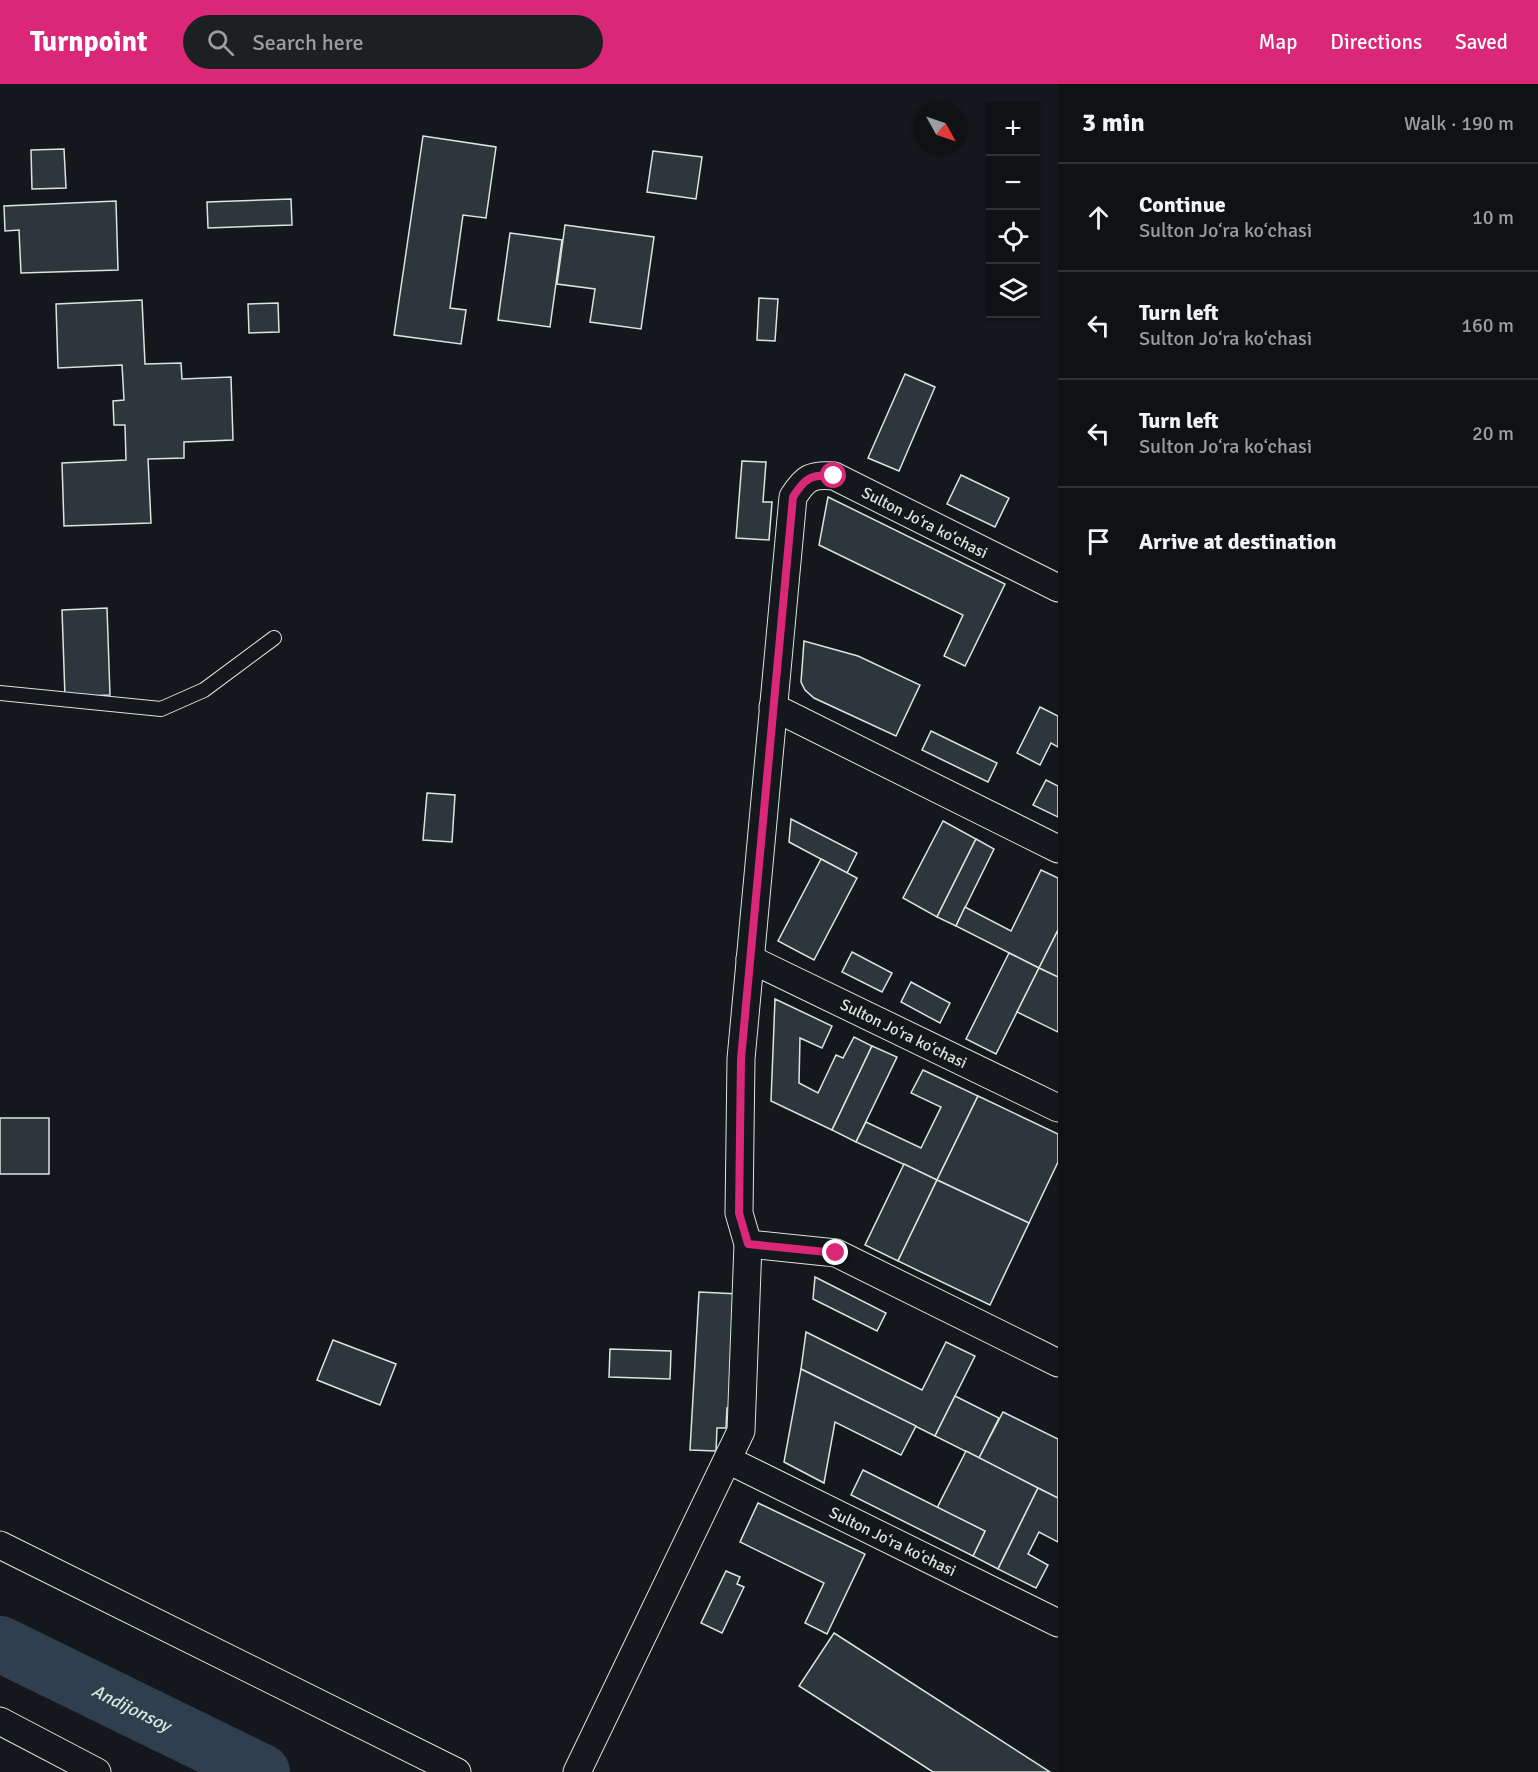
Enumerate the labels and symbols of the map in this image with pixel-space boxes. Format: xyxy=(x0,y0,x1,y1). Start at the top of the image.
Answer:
north arrow xyxy=(914,102,968,156)
route start xyxy=(820,462,846,488)
street label: Sulton Joʻra koʻchasi xyxy=(858,483,991,563)
street label: Sulton Joʻra koʻchasi xyxy=(837,995,970,1073)
route end xyxy=(822,1239,848,1265)
street label: Sulton Joʻra koʻchasi xyxy=(826,1503,959,1581)
water label: Andijonsoy xyxy=(88,1680,176,1738)

